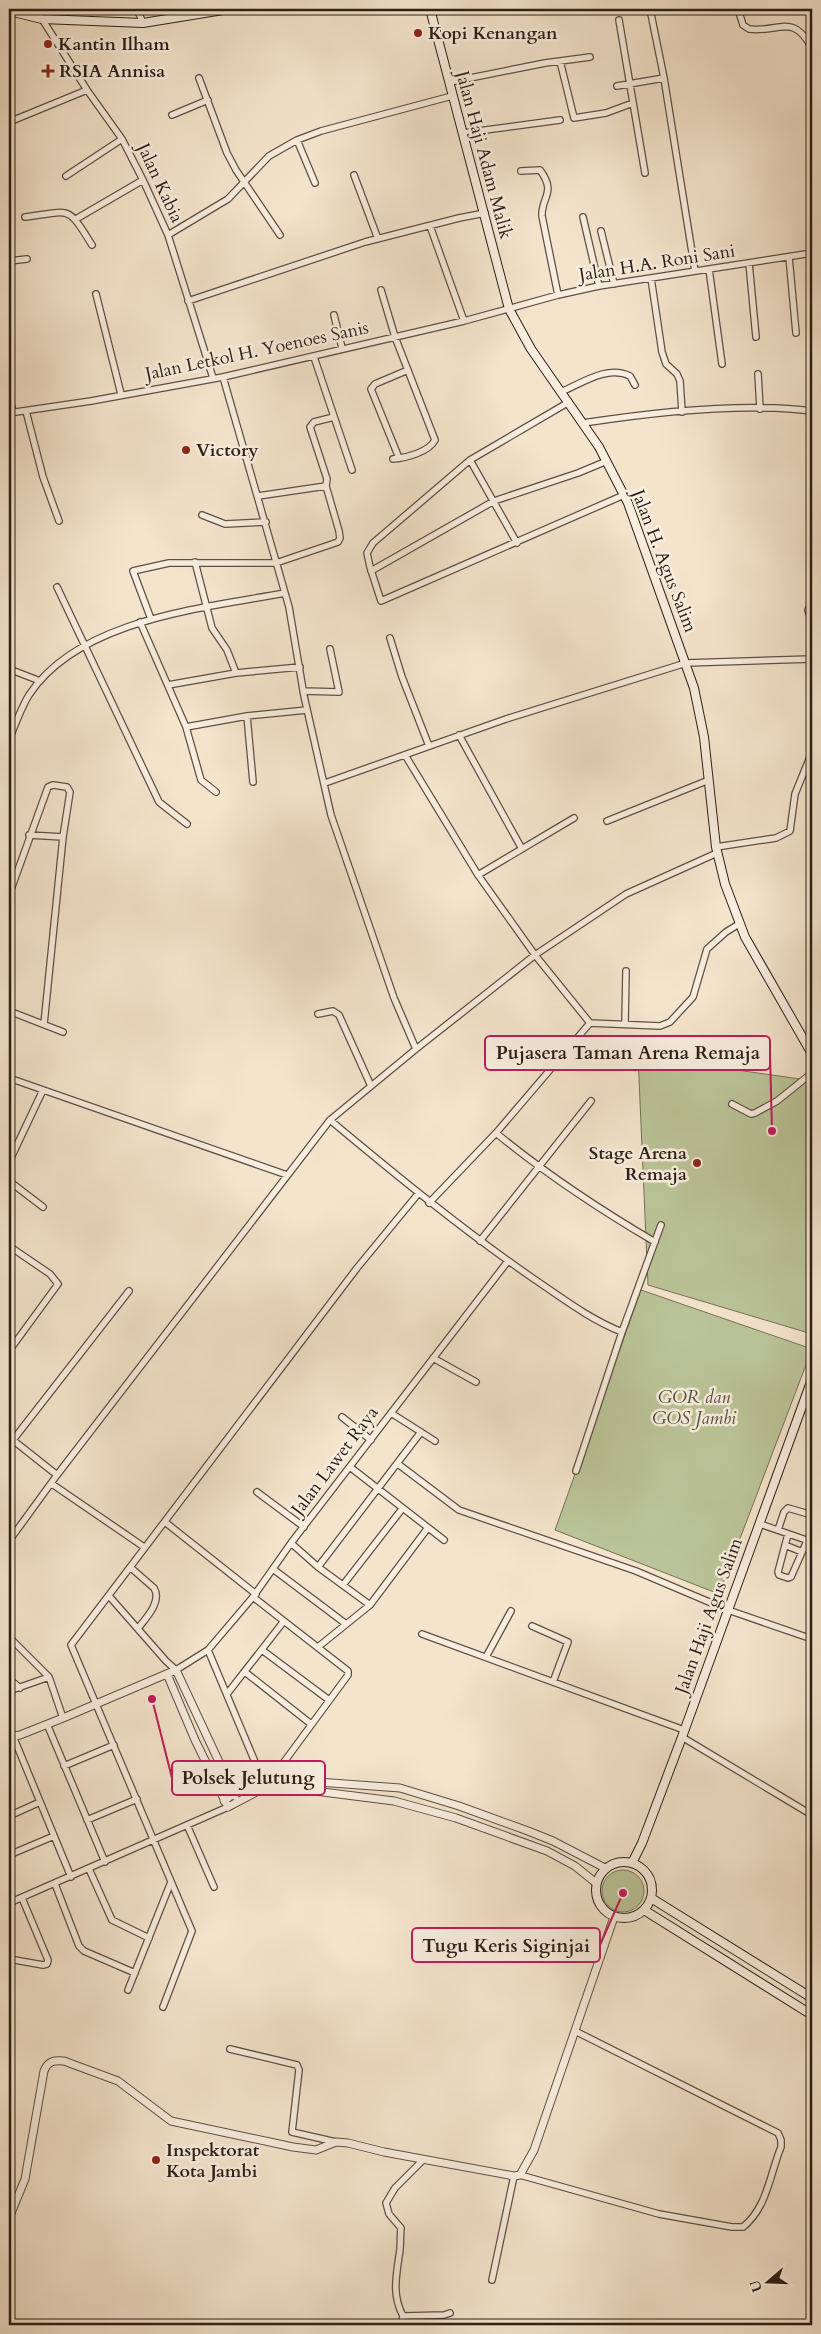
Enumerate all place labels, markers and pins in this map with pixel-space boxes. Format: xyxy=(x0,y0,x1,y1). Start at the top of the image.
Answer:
place label: Kopi Kenangan xyxy=(428,21,558,46)
marker: Kopi Kenangan xyxy=(412,27,424,39)
place label: Kantin Ilham xyxy=(58,32,170,57)
marker: Kantin Ilham xyxy=(42,38,54,50)
place label: RSIA Annisa xyxy=(59,59,165,84)
marker: RSIA Annisa xyxy=(41,64,55,78)
place label: Victory xyxy=(196,438,259,463)
marker: Victory xyxy=(180,444,192,456)
callout: Pujasera Taman Arena Remaja xyxy=(485,1036,770,1070)
place label: Stage Arena Remaja xyxy=(589,1141,687,1187)
marker: Stage Arena Remaja xyxy=(691,1157,703,1169)
callout: Polsek Jelutung xyxy=(172,1761,325,1795)
callout: Tugu Keris Siginjai xyxy=(412,1928,600,1962)
place label: Inspektorat Kota Jambi xyxy=(166,2138,260,2184)
marker: Inspektorat Kota Jambi xyxy=(150,2154,162,2166)

